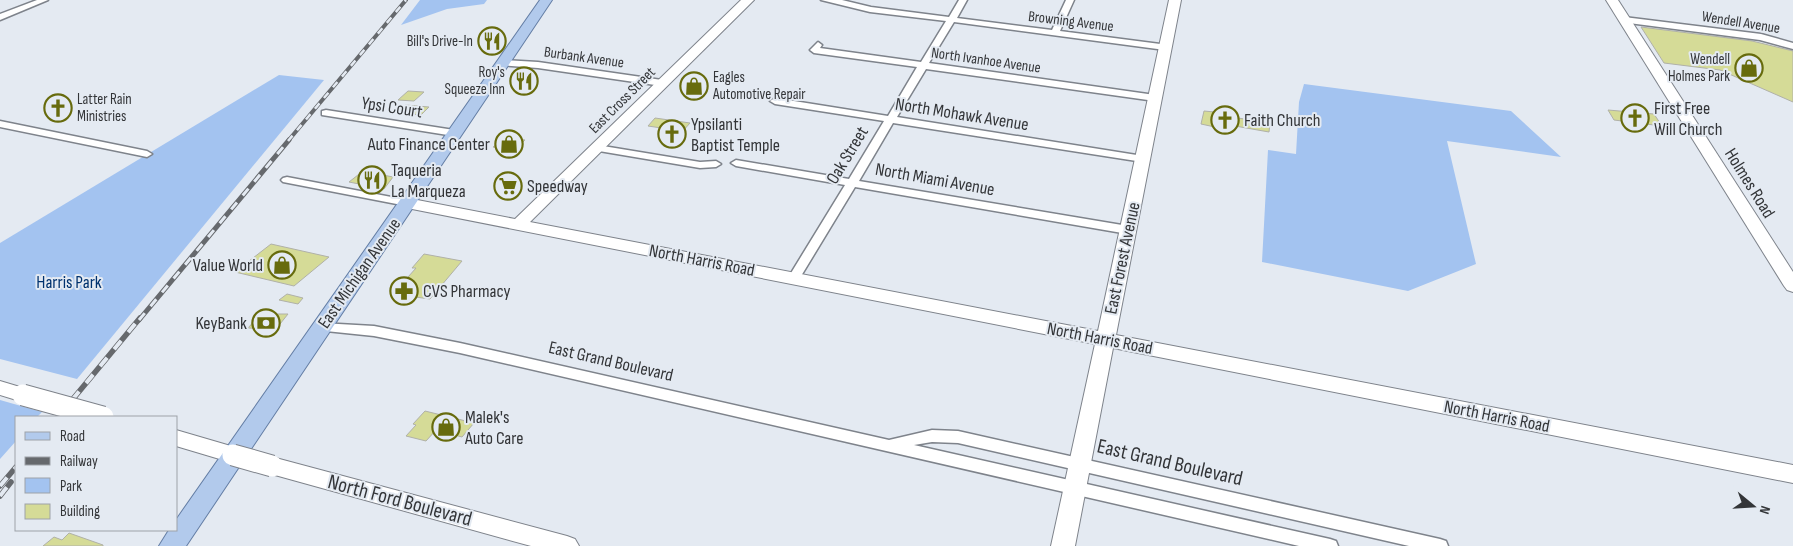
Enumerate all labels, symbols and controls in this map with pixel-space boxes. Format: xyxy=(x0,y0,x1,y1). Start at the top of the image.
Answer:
street label: Browning Avenue xyxy=(1027,7,1115,36)
street label: Wendell Avenue xyxy=(1700,7,1781,38)
restaurant icon: Bill's Drive-In xyxy=(477,26,507,56)
place label: Bill's Drive-In xyxy=(407,32,473,51)
street label: Burbank Avenue xyxy=(543,42,625,73)
street label: North Ivanhoe Avenue xyxy=(930,43,1042,78)
place label: Wendell Holmes Park xyxy=(1668,50,1730,86)
shop icon: Wendell Holmes Park xyxy=(1734,53,1764,83)
place label: Roy's Squeeze Inn xyxy=(445,63,505,99)
street label: East Cross Street xyxy=(585,63,660,138)
restaurant icon: Roy's Squeeze Inn xyxy=(509,66,539,96)
place label: Eagles Automotive Repair xyxy=(712,68,806,104)
shop icon: Eagles Automotive Repair xyxy=(679,71,709,101)
place label: Latter Rain Ministries xyxy=(77,90,132,126)
street label: Ypsi Court xyxy=(360,92,424,123)
church icon: Latter Rain Ministries xyxy=(43,93,73,123)
street label: North Mohawk Avenue xyxy=(894,94,1030,135)
place label: First Free Will Church xyxy=(1654,98,1722,140)
church icon: First Free Will Church xyxy=(1620,103,1650,133)
church icon: Faith Church xyxy=(1210,105,1240,135)
place label: Faith Church xyxy=(1244,110,1321,131)
place label: Ypsilanti Baptist Temple xyxy=(691,114,780,156)
church icon: Ypsilanti Baptist Temple xyxy=(657,119,687,149)
street label: Oak Street xyxy=(822,122,873,188)
shop icon: Auto Finance Center xyxy=(494,129,524,159)
place label: Auto Finance Center xyxy=(367,134,490,155)
street label: Holmes Road xyxy=(1720,145,1779,222)
street label: North Miami Avenue xyxy=(874,159,996,200)
place label: Taqueria La Marqueza xyxy=(391,160,466,202)
restaurant icon: Taqueria La Marqueza xyxy=(357,165,387,195)
supermarket icon: Speedway xyxy=(493,171,523,201)
place label: Speedway xyxy=(527,176,588,197)
street label: East Forest Avenue xyxy=(1100,200,1145,316)
street label: East Michigan Avenue xyxy=(314,214,405,332)
street label: North Harris Road xyxy=(647,240,757,281)
shop icon: Value World xyxy=(267,250,297,280)
place label: Value World xyxy=(193,255,263,276)
park label: Harris Park xyxy=(36,272,102,293)
pharmacy icon: CVS Pharmacy xyxy=(389,276,419,306)
place label: CVS Pharmacy xyxy=(423,281,510,302)
bank icon: KeyBank xyxy=(251,308,281,338)
place label: KeyBank xyxy=(196,313,247,334)
street label: North Harris Road xyxy=(1045,318,1155,359)
street label: East Grand Boulevard xyxy=(547,337,675,386)
street label: North Harris Road xyxy=(1442,396,1552,437)
place label: Malek's Auto Care xyxy=(464,407,523,449)
shop icon: Malek's Auto Care xyxy=(431,412,461,442)
legend xyxy=(15,416,178,531)
text: Road xyxy=(60,427,85,446)
street label: East Grand Boulevard xyxy=(1095,434,1245,491)
text: Railway xyxy=(60,452,98,471)
street label: North Ford Boulevard xyxy=(325,469,475,532)
text: Park xyxy=(60,477,82,496)
north arrow xyxy=(1728,481,1778,531)
text: Building xyxy=(60,502,100,521)
text: N xyxy=(1756,504,1774,516)

